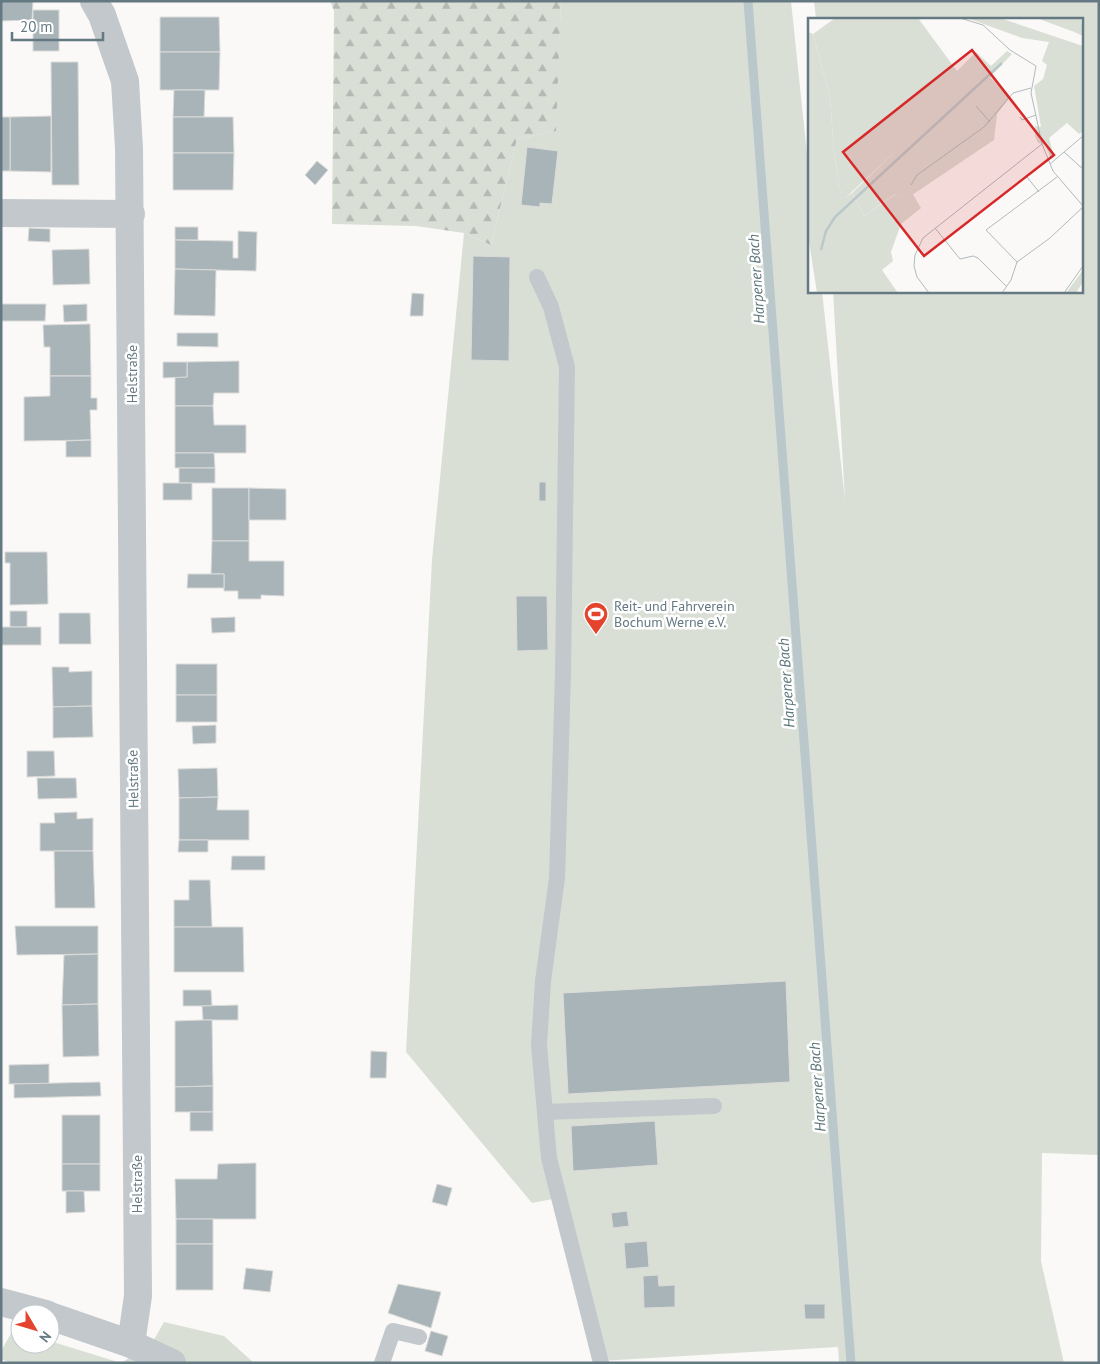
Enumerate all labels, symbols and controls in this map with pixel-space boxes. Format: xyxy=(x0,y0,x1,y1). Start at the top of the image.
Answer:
scale bar xyxy=(12,10,104,42)
text: 20 m xyxy=(20,17,53,36)
inset map xyxy=(808,18,1082,292)
water label: Harpener Bach xyxy=(743,233,769,325)
street label: Helstraße xyxy=(123,345,141,403)
place label: Reit- und Fahrverein Bochum Werne e.V. xyxy=(614,597,735,631)
sports icon: Reit- und Fahrverein Bochum Werne e.V. xyxy=(583,601,609,635)
water label: Harpener Bach xyxy=(773,637,799,729)
street label: Helstraße xyxy=(123,750,143,808)
water label: Harpener Bach xyxy=(804,1041,830,1133)
street label: Helstraße xyxy=(128,1155,146,1213)
north arrow xyxy=(10,1304,60,1354)
text: N xyxy=(35,1328,55,1346)

